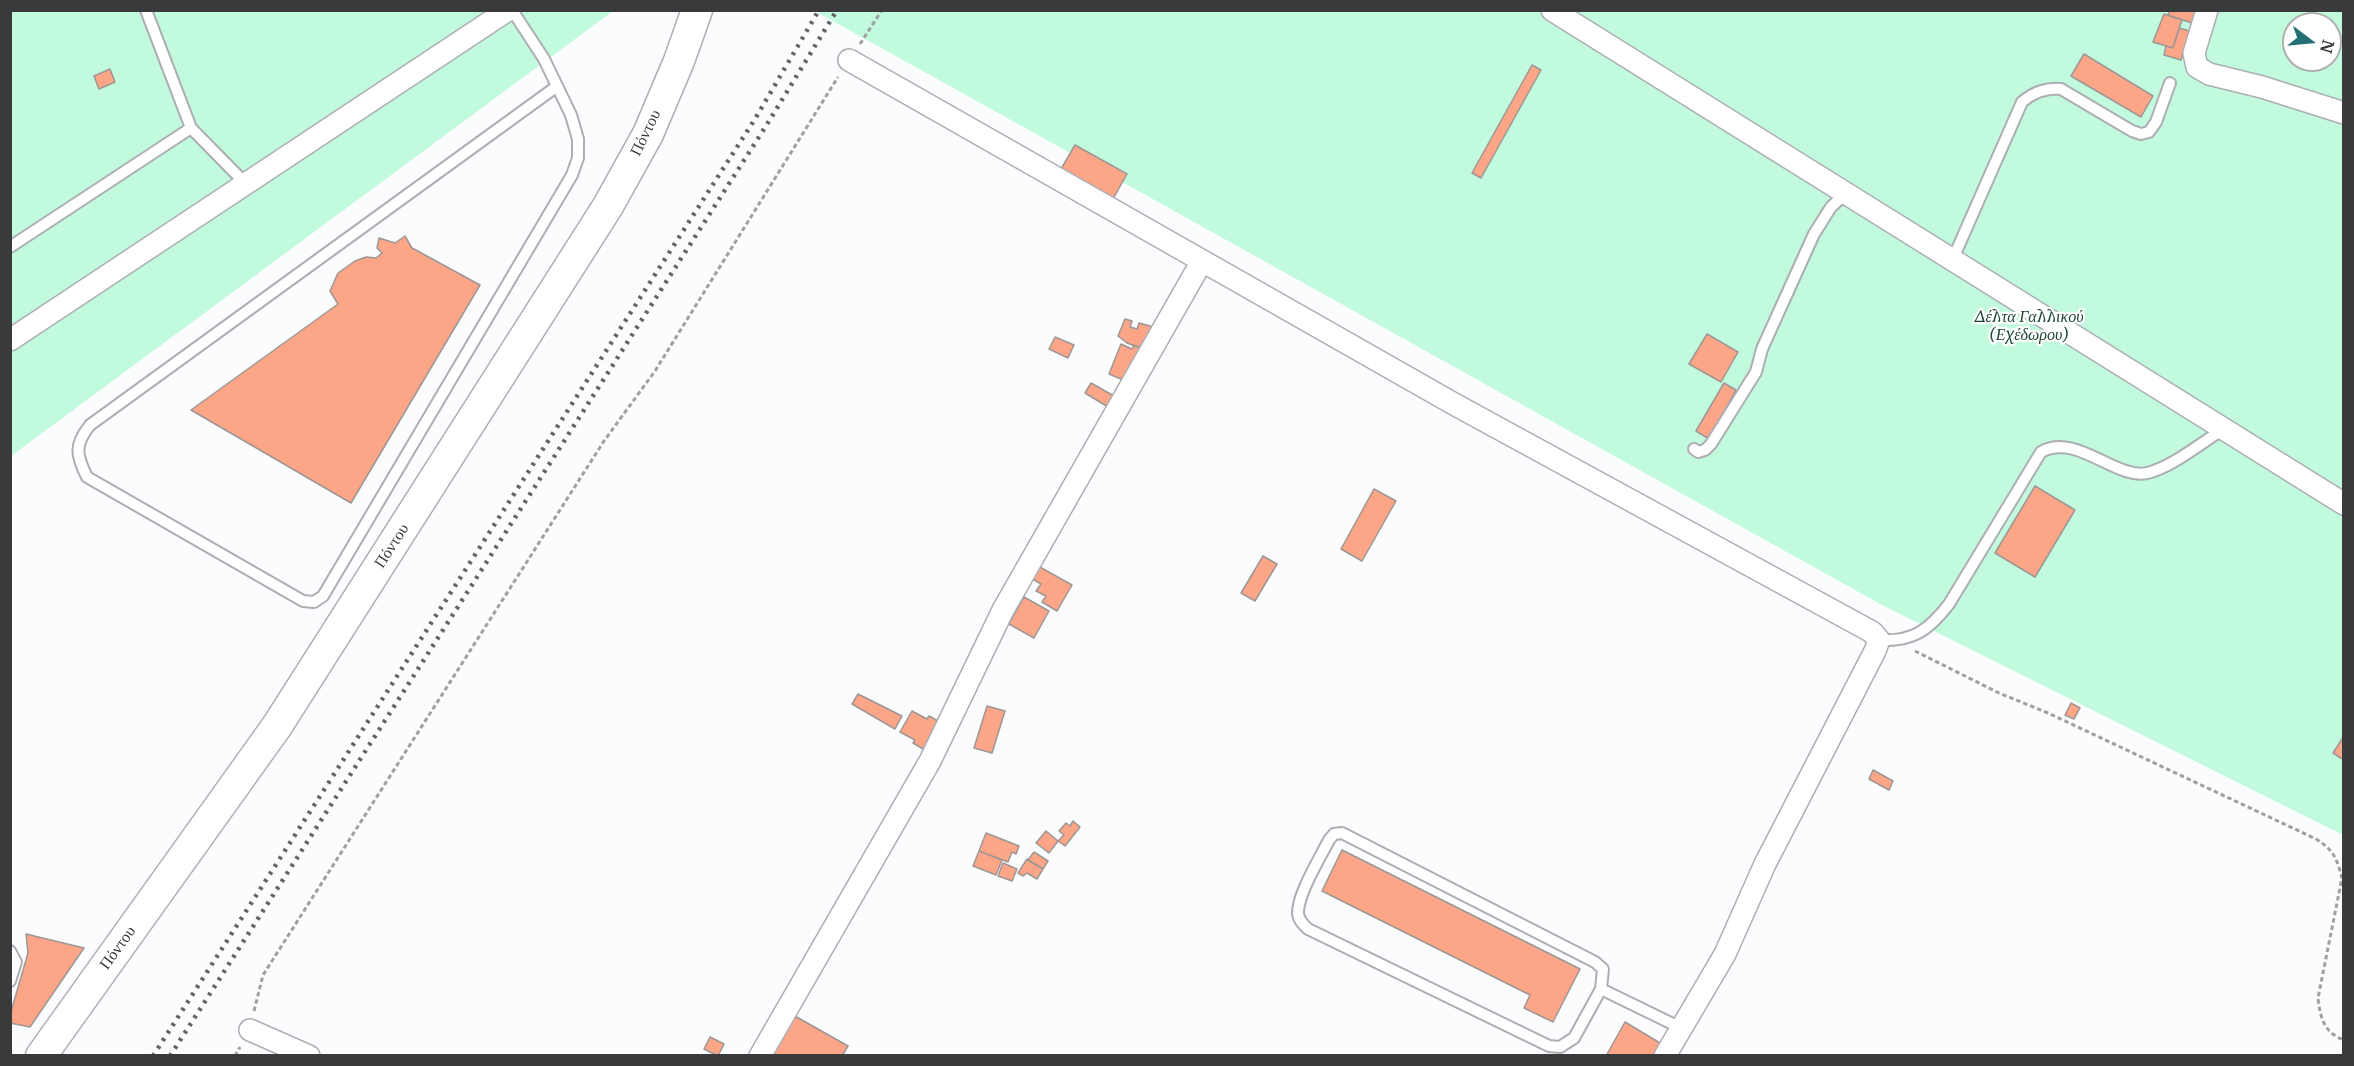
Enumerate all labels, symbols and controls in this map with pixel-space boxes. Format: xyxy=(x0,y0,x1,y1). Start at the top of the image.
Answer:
north arrow xyxy=(2282,12,2342,72)
text: N xyxy=(2316,38,2339,55)
street label: Πόντου xyxy=(627,107,665,159)
park label: Δέλτα Γαλλικού (Εχέδωρου) xyxy=(1974,307,2084,345)
street label: Πόντου xyxy=(371,520,413,572)
street label: Πόντου xyxy=(96,922,140,974)

